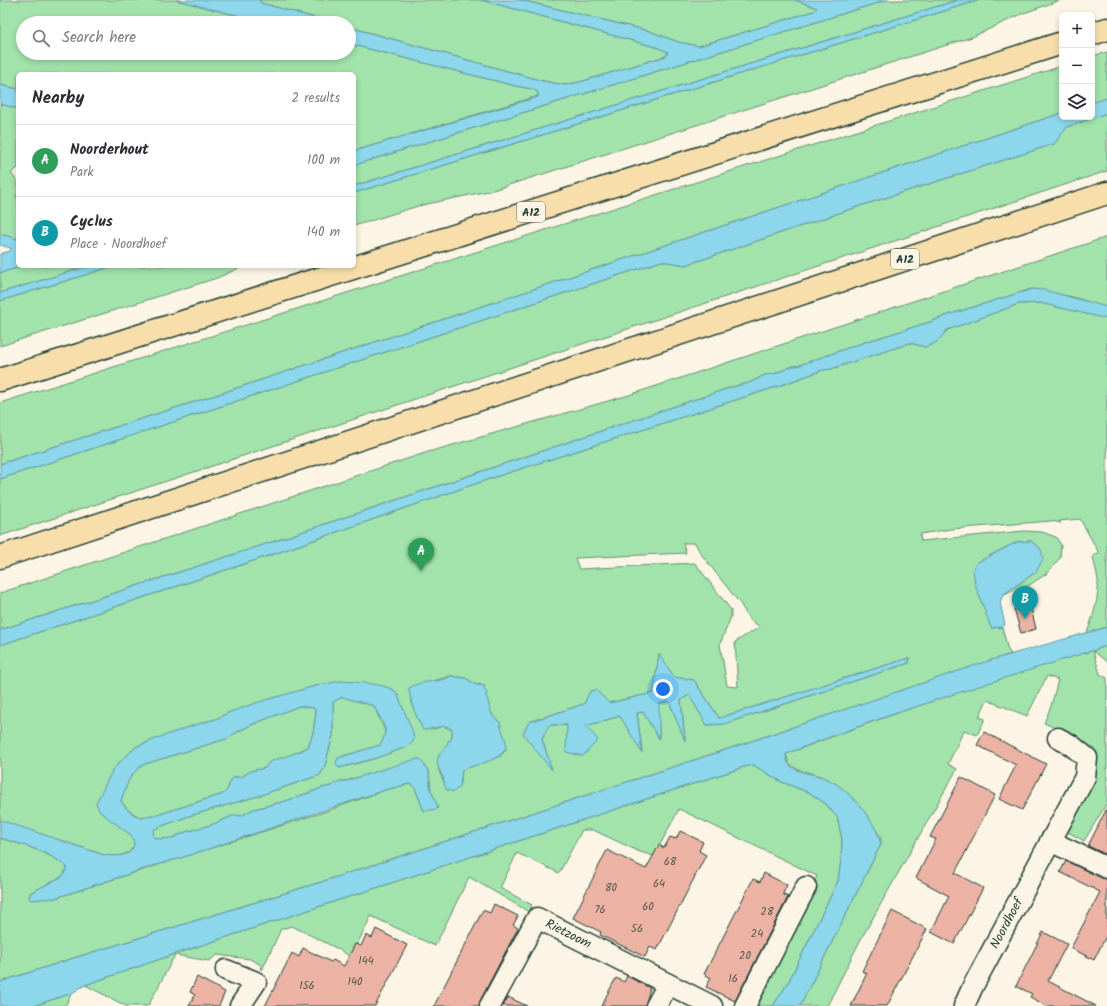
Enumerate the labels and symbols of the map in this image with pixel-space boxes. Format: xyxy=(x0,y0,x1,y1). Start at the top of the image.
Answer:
road number: A12 xyxy=(517,202,545,222)
road number: A12 xyxy=(891,249,919,269)
pin: A xyxy=(408,538,434,571)
pin: B xyxy=(1012,586,1038,619)
your location xyxy=(653,679,673,699)
house number: 68 xyxy=(664,853,677,871)
house number: 64 xyxy=(653,875,665,893)
house number: 80 xyxy=(605,879,618,897)
street label: Noordhoef xyxy=(984,893,1029,953)
house number: 60 xyxy=(642,898,654,916)
house number: 76 xyxy=(594,901,606,919)
house number: 28 xyxy=(760,903,774,921)
street label: Rietzoom xyxy=(542,913,595,954)
house number: 56 xyxy=(631,920,643,938)
house number: 24 xyxy=(751,925,763,943)
house number: 20 xyxy=(739,947,751,965)
house number: 144 xyxy=(358,952,374,970)
house number: 16 xyxy=(728,970,738,988)
house number: 140 xyxy=(347,973,363,991)
house number: 156 xyxy=(299,977,315,995)

